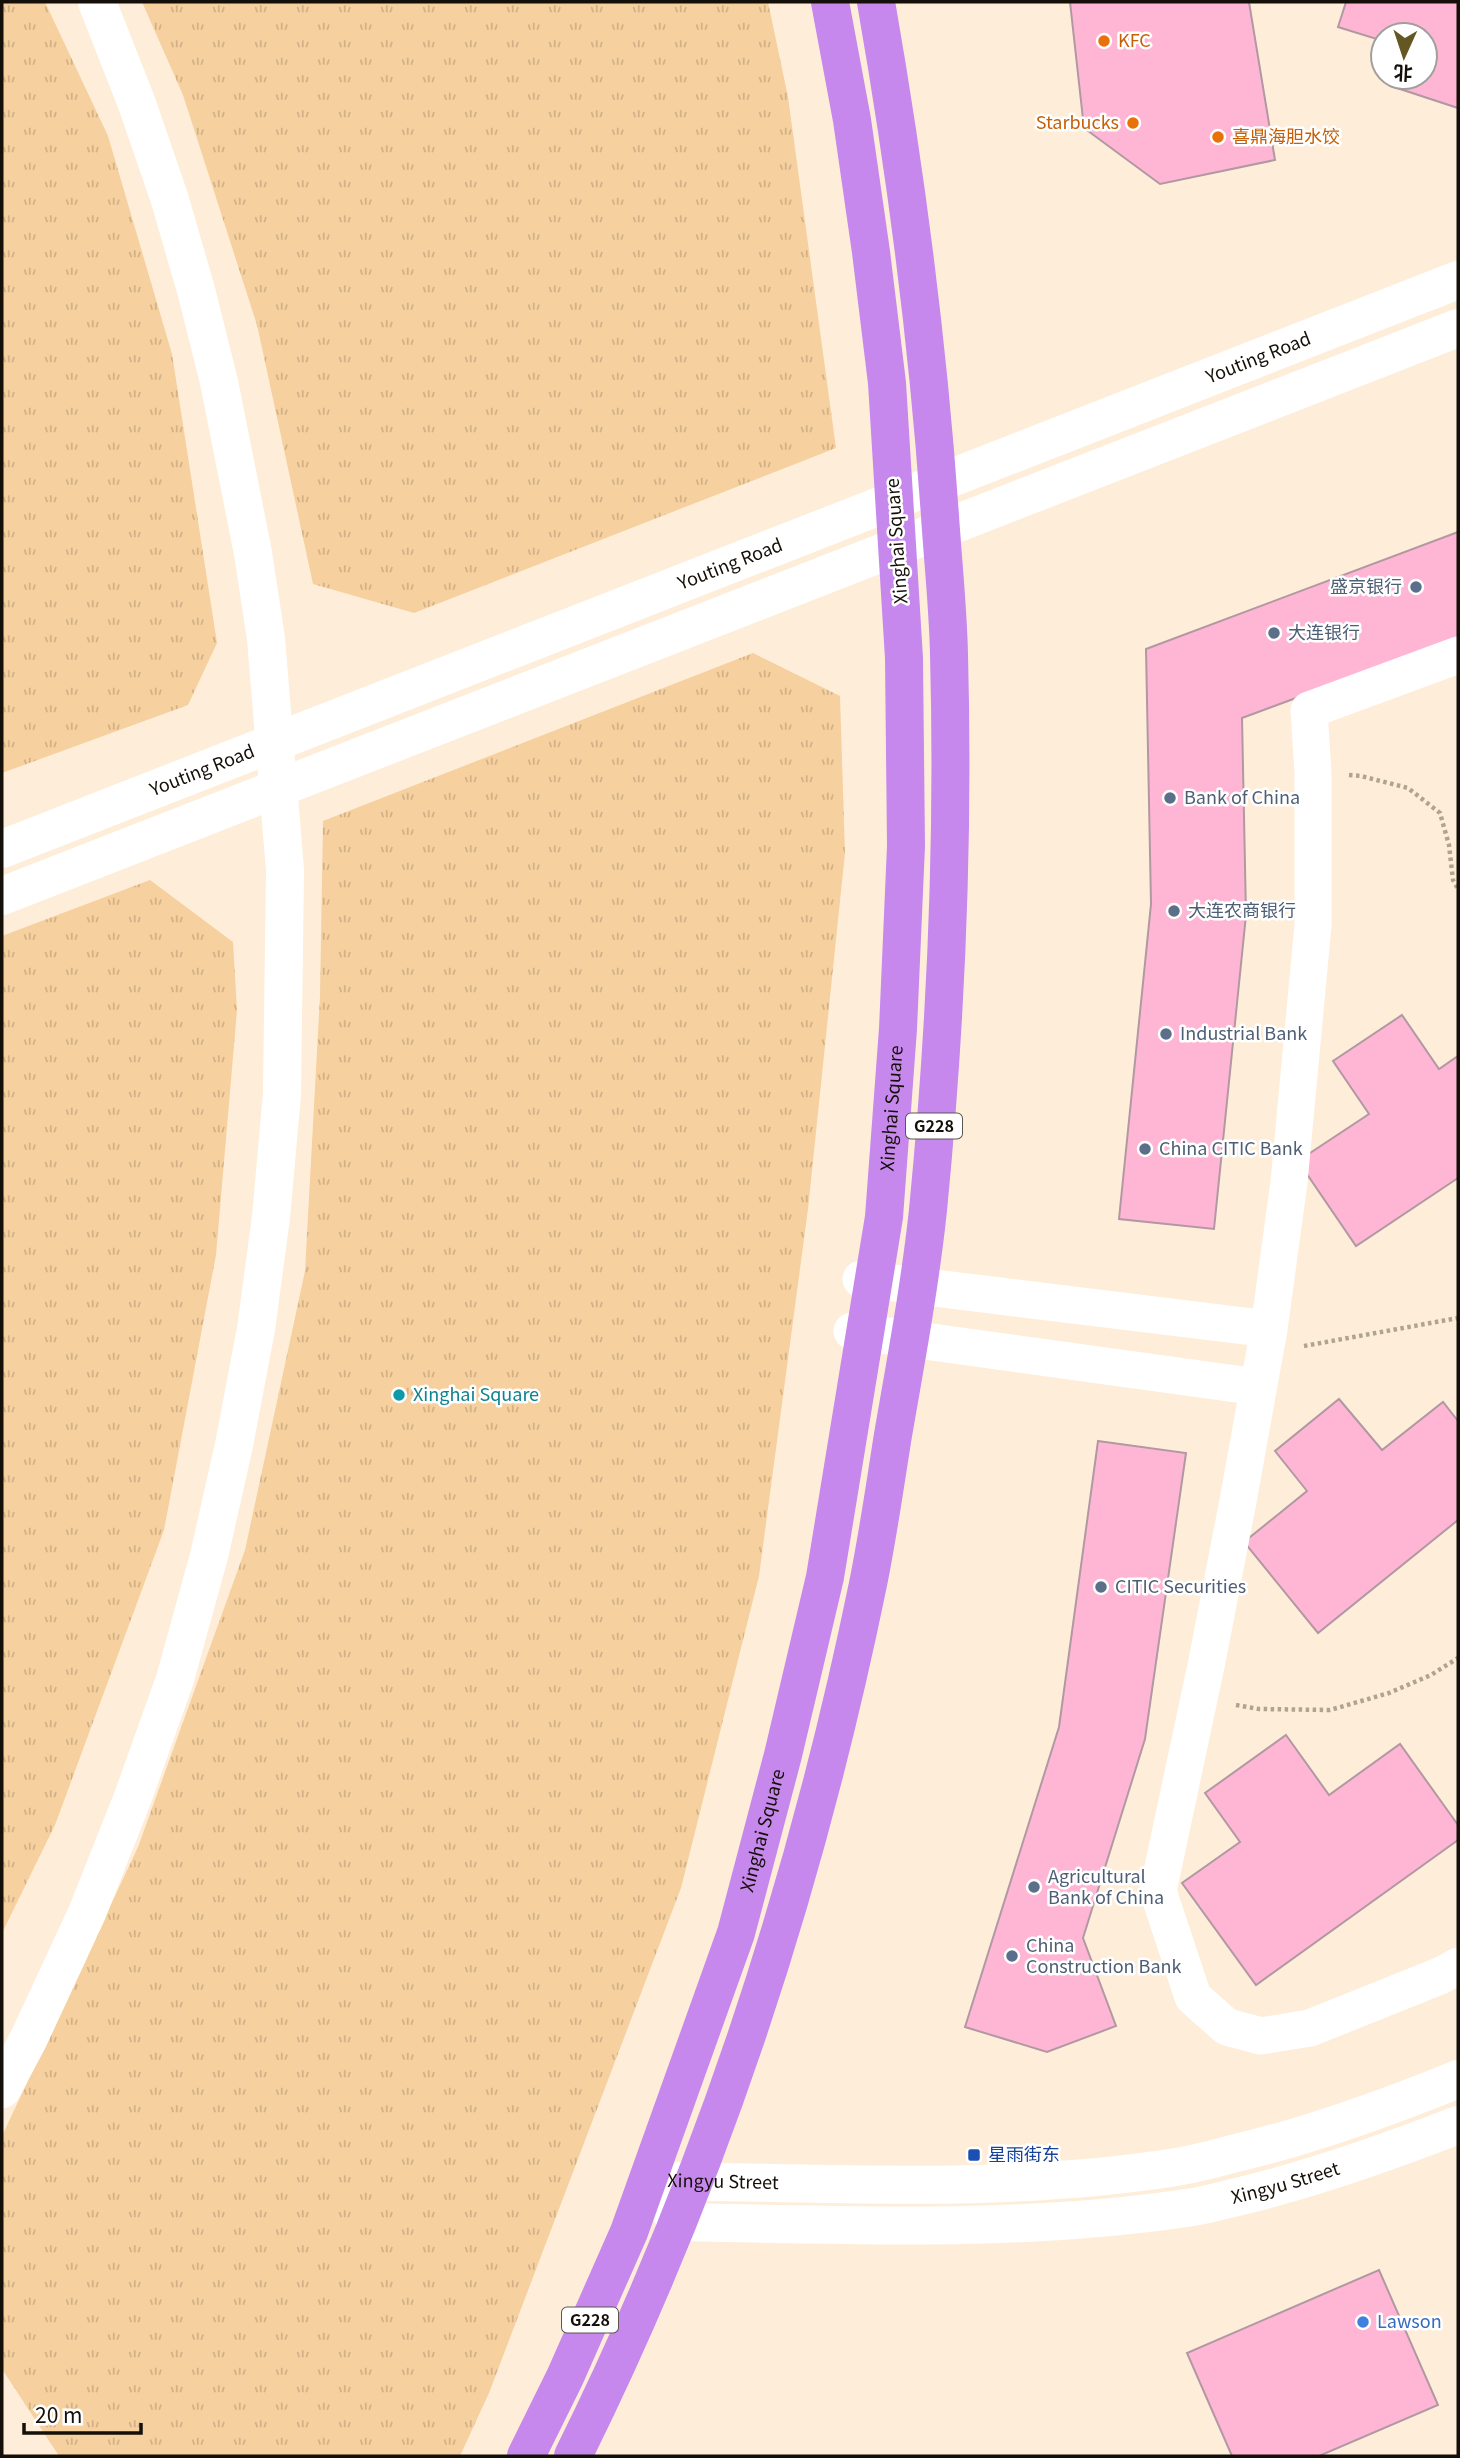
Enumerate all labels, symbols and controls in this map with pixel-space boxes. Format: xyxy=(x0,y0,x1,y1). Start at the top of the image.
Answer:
north arrow xyxy=(1369,21,1439,91)
place label: KFC xyxy=(1118,26,1151,52)
marker: KFC xyxy=(1096,33,1112,49)
text: 北 xyxy=(1393,60,1413,88)
place label: Starbucks xyxy=(1036,108,1119,134)
marker: Starbucks xyxy=(1125,115,1141,131)
place label: 喜鼎海胆水饺 xyxy=(1232,122,1340,148)
marker: 喜鼎海胆水饺 xyxy=(1210,129,1226,145)
street label: Youting Road xyxy=(1201,324,1314,389)
street label: Xinghai Square xyxy=(878,477,912,605)
street label: Youting Road xyxy=(672,530,786,595)
place label: 盛京银行 xyxy=(1330,572,1402,598)
marker: 盛京银行 xyxy=(1408,579,1424,595)
place label: 大连银行 xyxy=(1288,618,1360,644)
marker: 大连银行 xyxy=(1266,625,1282,641)
street label: Youting Road xyxy=(144,737,258,801)
place label: Bank of China xyxy=(1184,783,1300,809)
marker: Bank of China xyxy=(1162,790,1178,806)
place label: 大连农商银行 xyxy=(1188,896,1296,922)
marker: 大连农商银行 xyxy=(1166,903,1182,919)
place label: Industrial Bank xyxy=(1180,1019,1307,1045)
marker: Industrial Bank xyxy=(1158,1026,1174,1042)
street label: Xinghai Square xyxy=(872,1044,908,1172)
road number: G228 xyxy=(906,1114,962,1138)
place label: China CITIC Bank xyxy=(1159,1134,1303,1160)
marker: China CITIC Bank xyxy=(1137,1141,1153,1157)
place label: Xinghai Square xyxy=(413,1380,539,1406)
marker: Xinghai Square xyxy=(391,1387,407,1403)
place label: CITIC Securities xyxy=(1115,1572,1246,1598)
marker: CITIC Securities xyxy=(1093,1579,1109,1595)
street label: Xinghai Square xyxy=(732,1766,790,1894)
place label: Agricultural Bank of China xyxy=(1048,1862,1164,1909)
marker: Agricultural Bank of China xyxy=(1026,1879,1042,1895)
place label: China Construction Bank xyxy=(1026,1931,1182,1978)
marker: China Construction Bank xyxy=(1004,1948,1020,1964)
place label: 星雨街东 xyxy=(988,2140,1060,2166)
marker: 星雨街东 xyxy=(966,2147,982,2163)
street label: Xingyu Street xyxy=(1228,2154,1342,2209)
street label: Xingyu Street xyxy=(667,2166,779,2194)
place label: Lawson xyxy=(1377,2307,1442,2333)
road number: G228 xyxy=(562,2308,618,2332)
marker: Lawson xyxy=(1355,2314,1371,2330)
scale bar xyxy=(24,2392,142,2436)
text: 20 m xyxy=(35,2399,82,2429)

